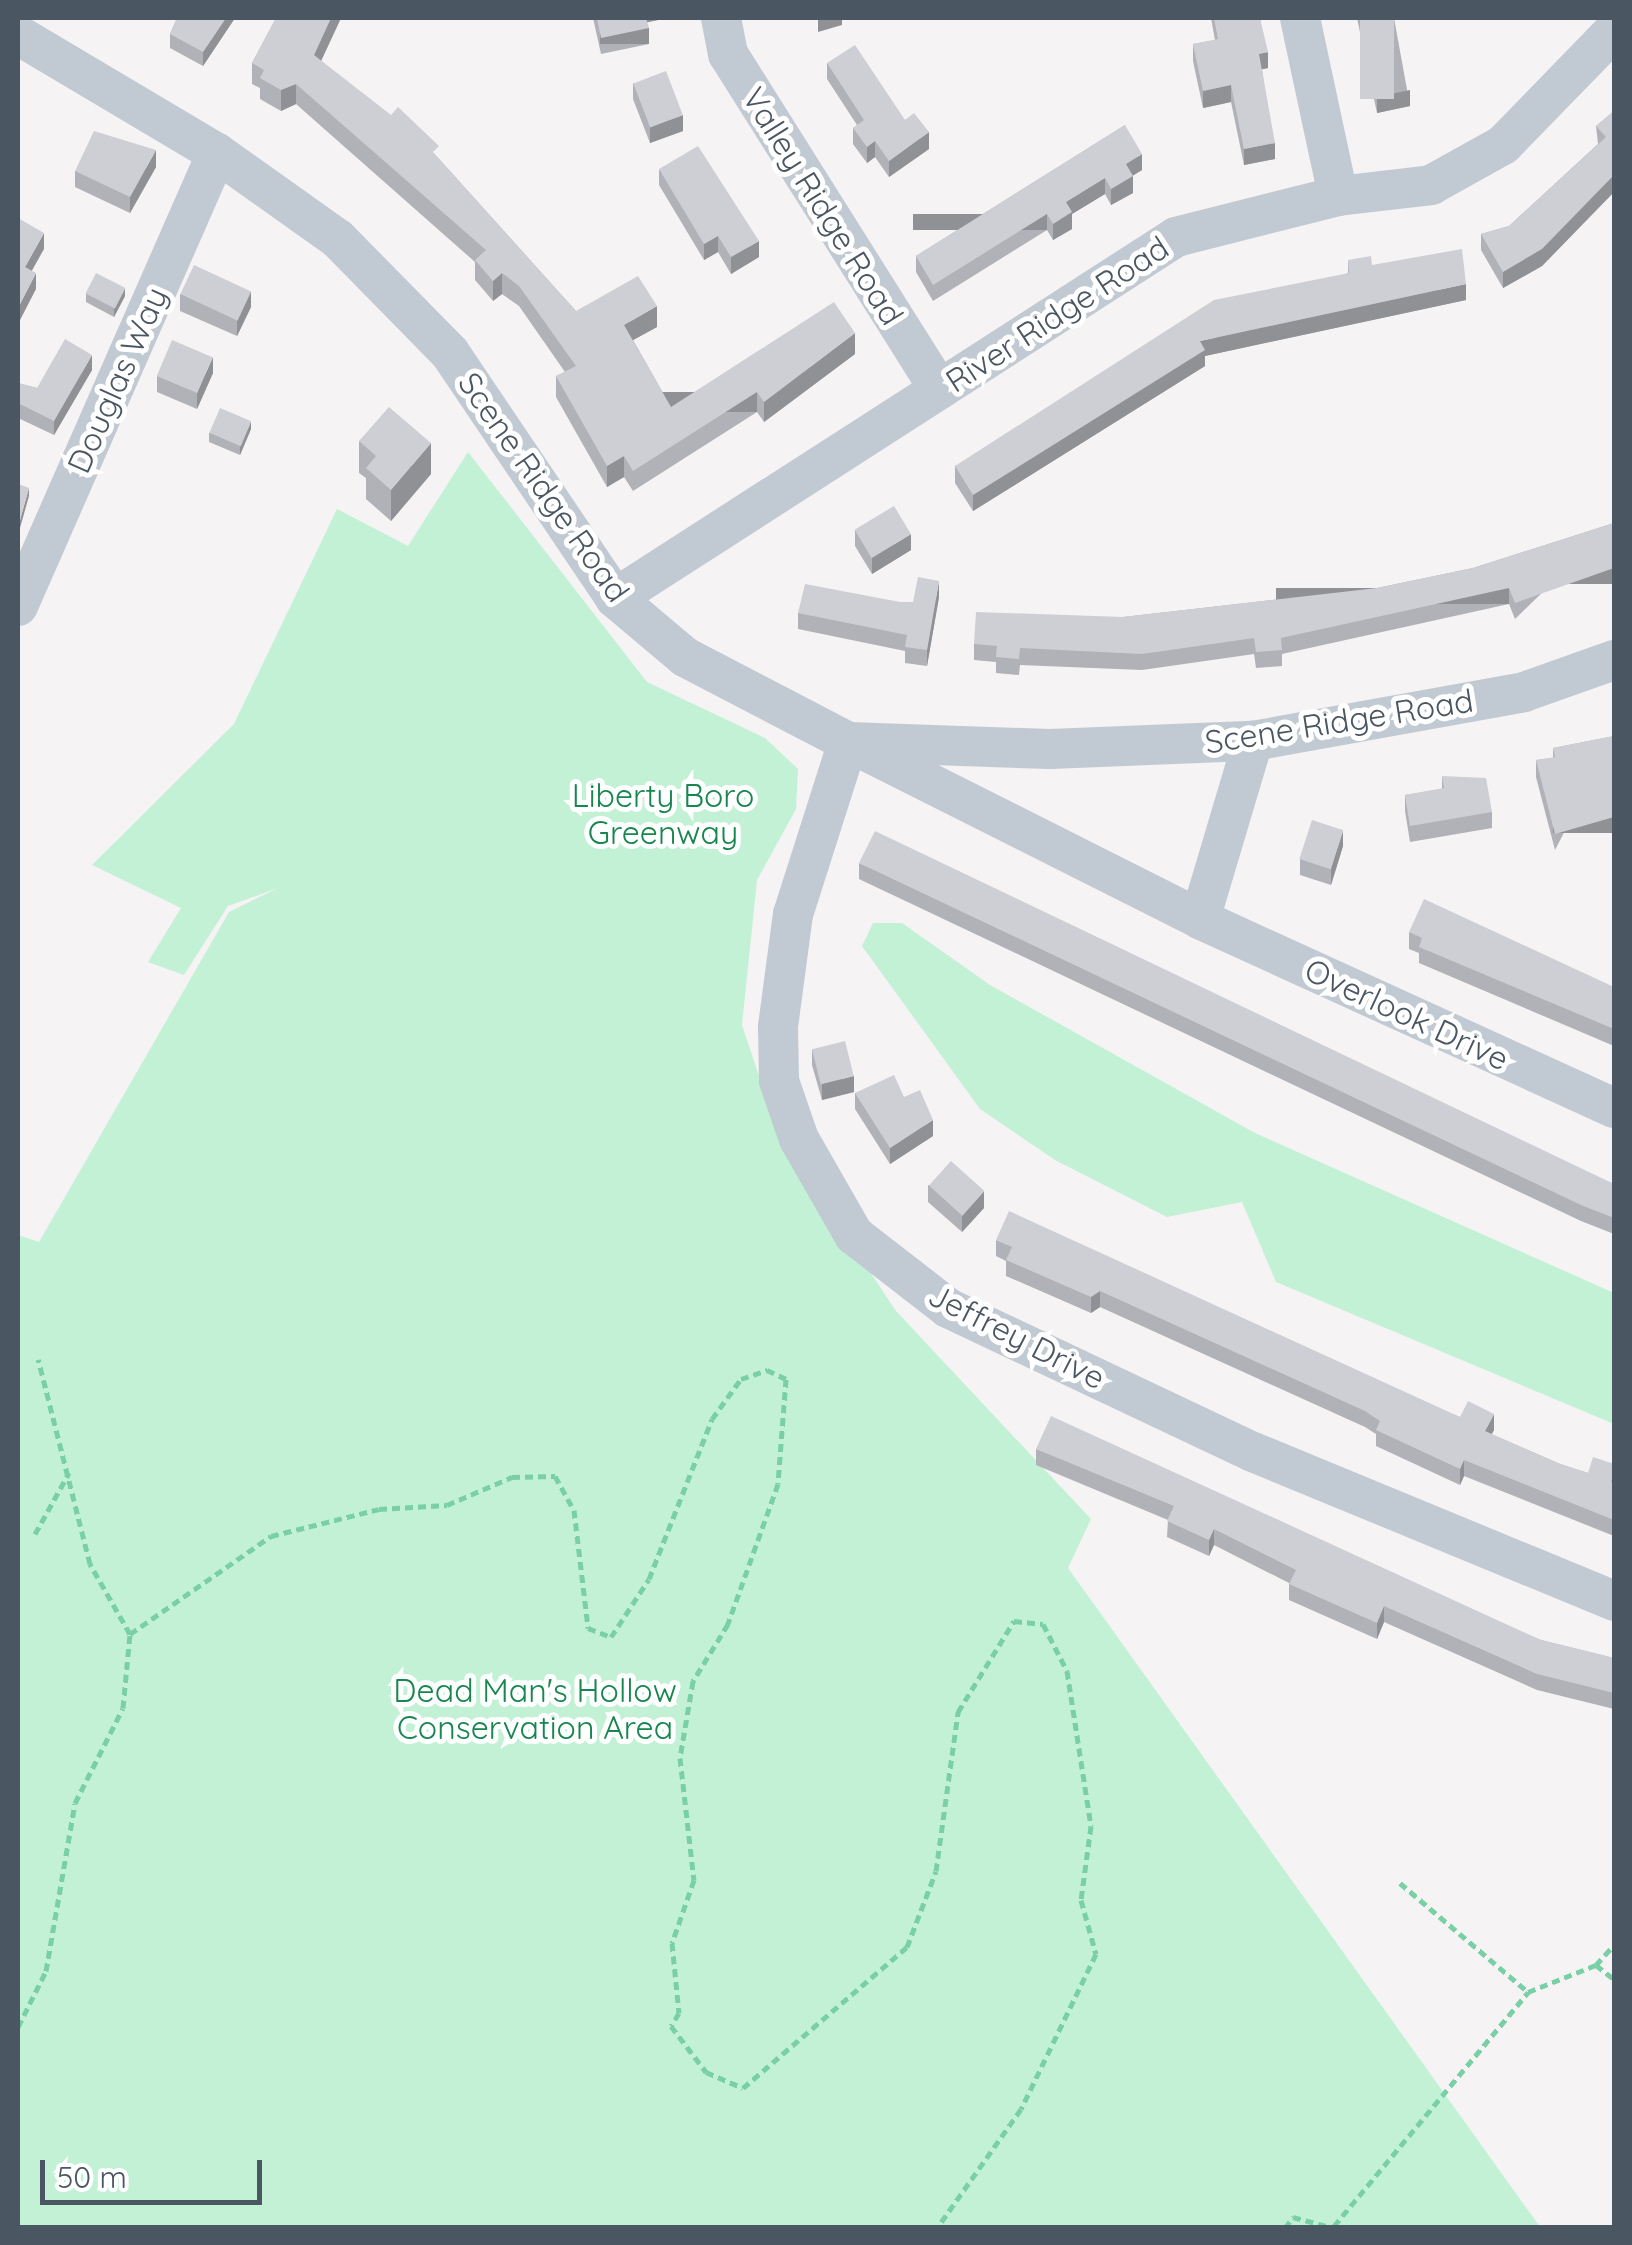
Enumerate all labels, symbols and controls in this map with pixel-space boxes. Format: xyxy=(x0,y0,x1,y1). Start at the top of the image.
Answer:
street label: Valley Ridge Road xyxy=(734,80,912,332)
street label: River Ridge Road xyxy=(939,228,1175,400)
street label: Douglas Way xyxy=(59,281,175,479)
street label: Scene Ridge Road xyxy=(451,365,637,609)
street label: Scene Ridge Road xyxy=(1202,681,1476,761)
park label: Liberty Boro Greenway xyxy=(572,777,754,852)
street label: Overlook Drive xyxy=(1299,950,1515,1078)
street label: Jeffrey Drive xyxy=(922,1275,1112,1397)
park label: Dead Man's Hollow Conservation Area xyxy=(393,1672,677,1747)
scale bar xyxy=(45,2140,268,2202)
text: 50 m xyxy=(57,2158,127,2196)

